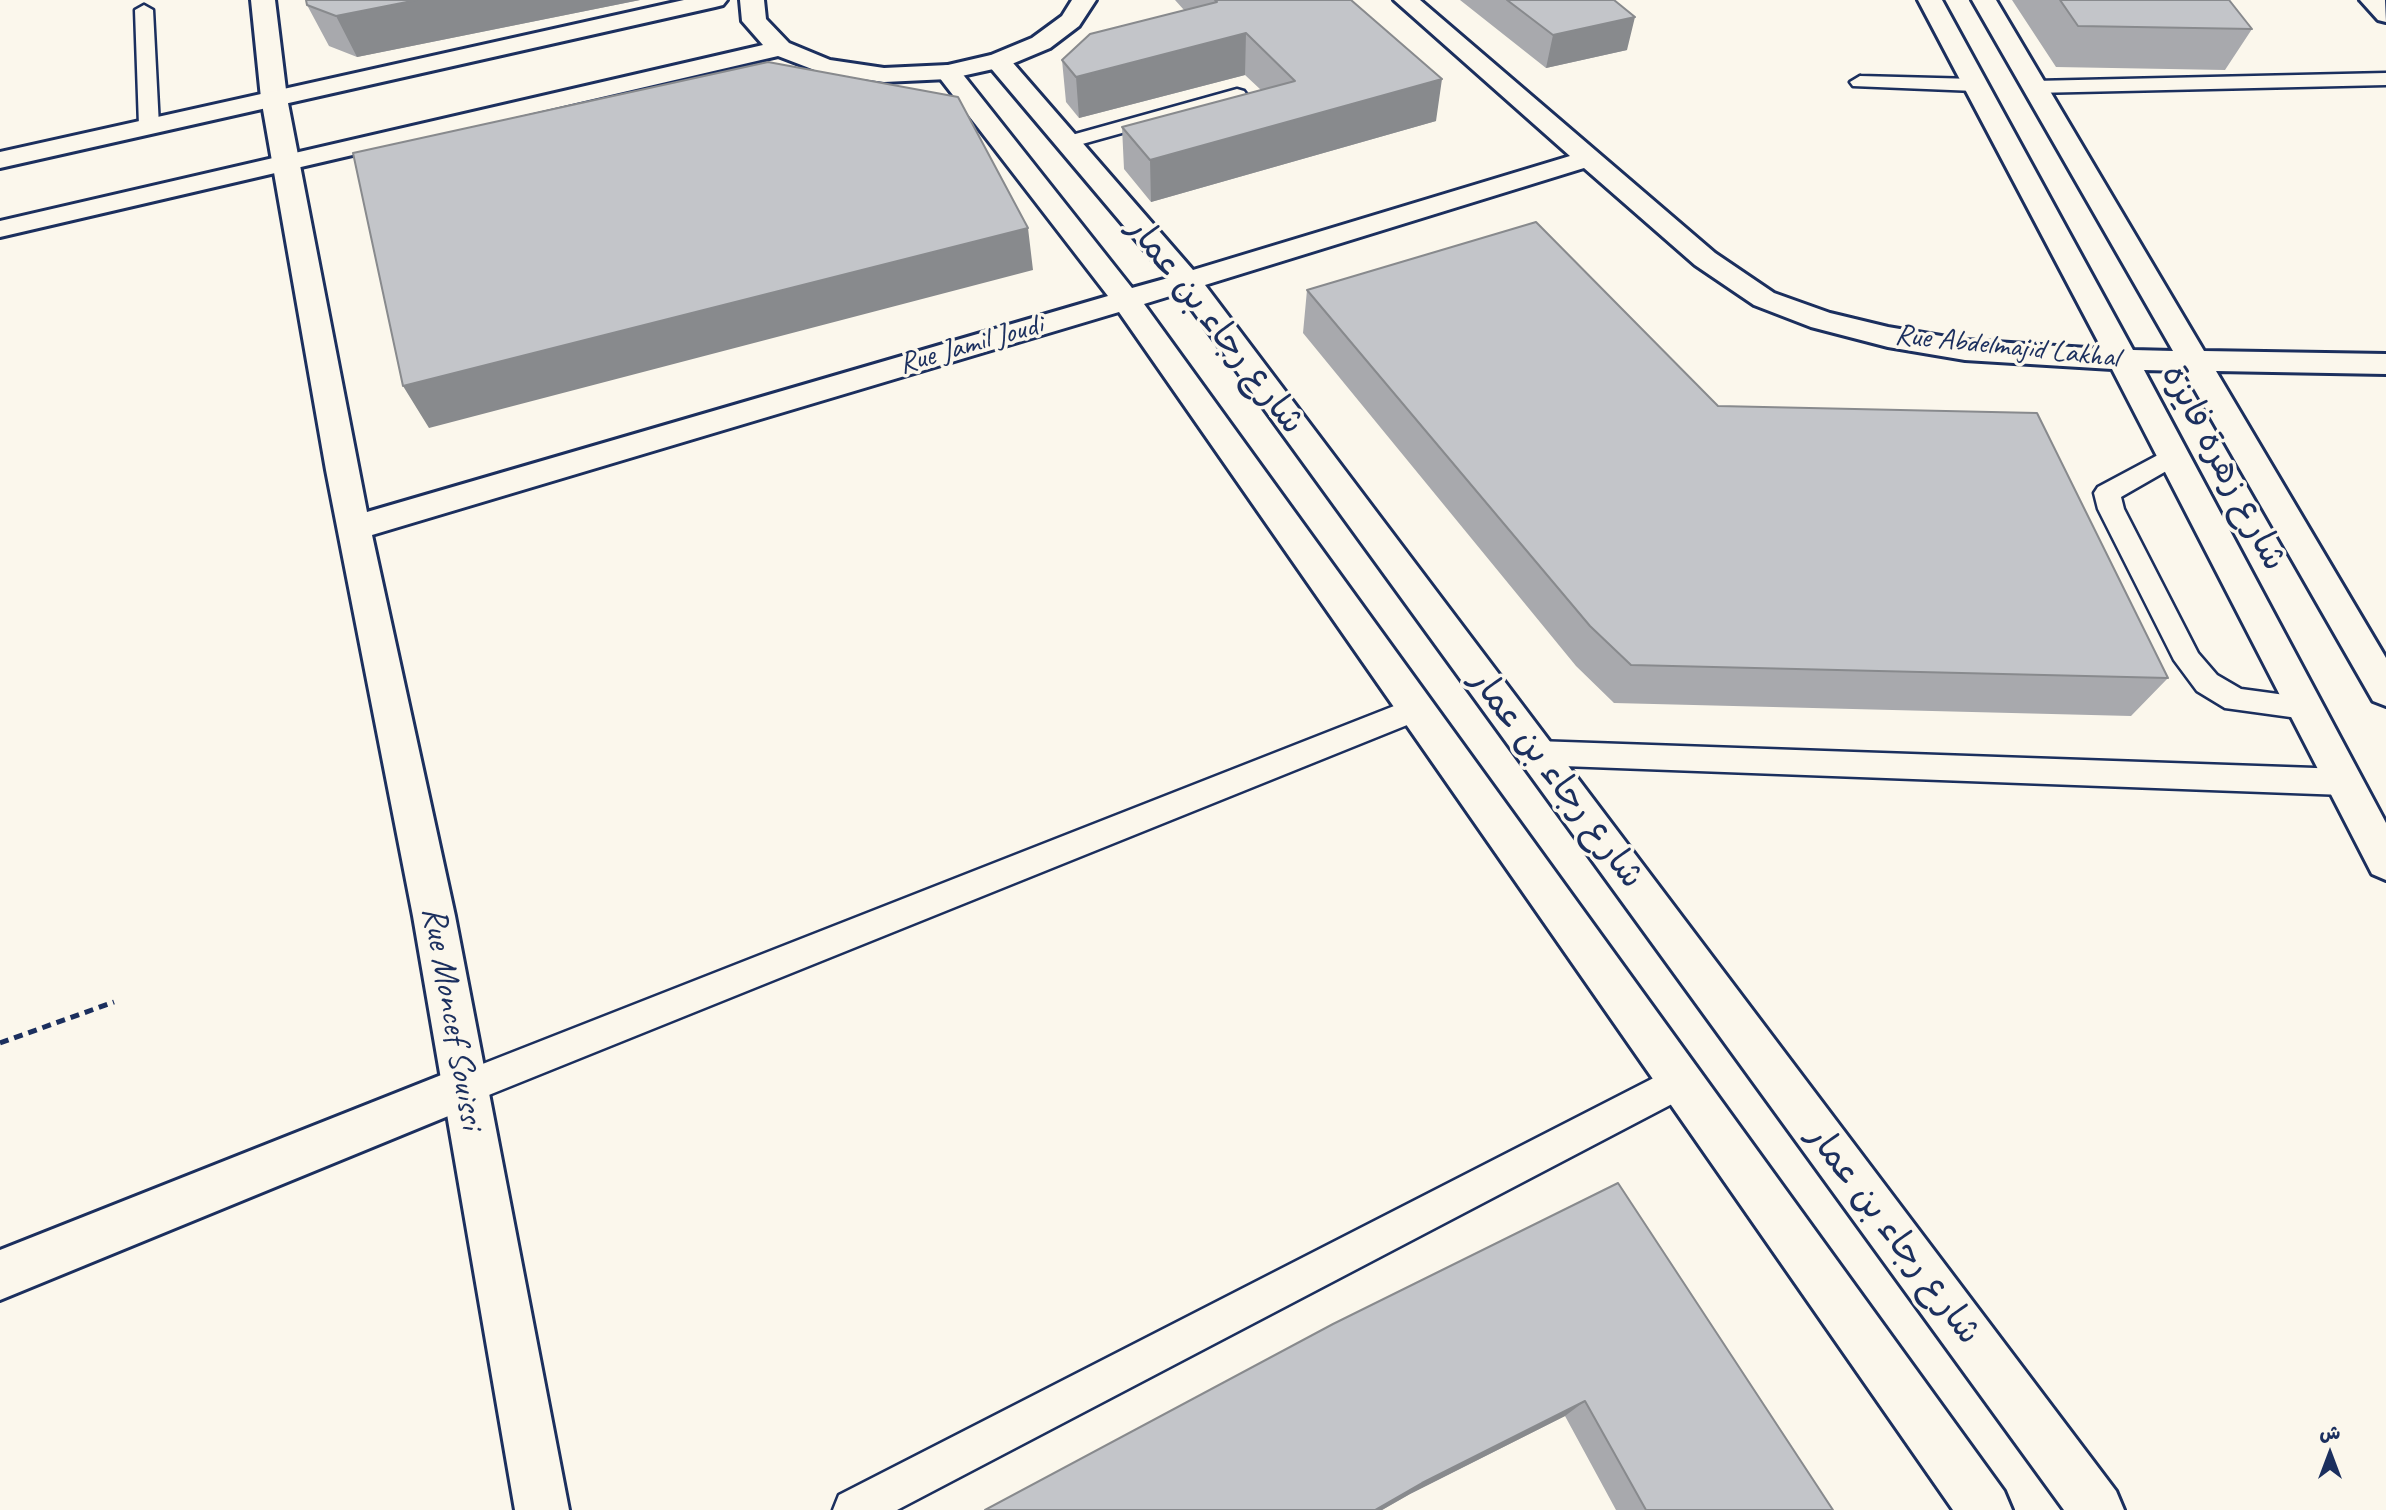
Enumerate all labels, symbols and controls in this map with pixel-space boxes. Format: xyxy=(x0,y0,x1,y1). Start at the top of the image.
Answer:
street label: شارع رجاء بن عمار xyxy=(1117,209,1313,443)
street label: Rue Jamil Joudi xyxy=(895,307,1047,383)
street label: Rue Abdelmajid Lakhal xyxy=(1893,317,2121,377)
street label: شارع زهرة فايزة xyxy=(2151,358,2295,578)
street label: شارع رجاء بن عمار xyxy=(1460,661,1652,897)
street label: Rue Moncef Souissi xyxy=(412,904,492,1132)
street label: شارع رجاء بن عمار xyxy=(1797,1117,1989,1353)
north arrow xyxy=(2295,1419,2365,1489)
text: ش xyxy=(2320,1421,2340,1445)

